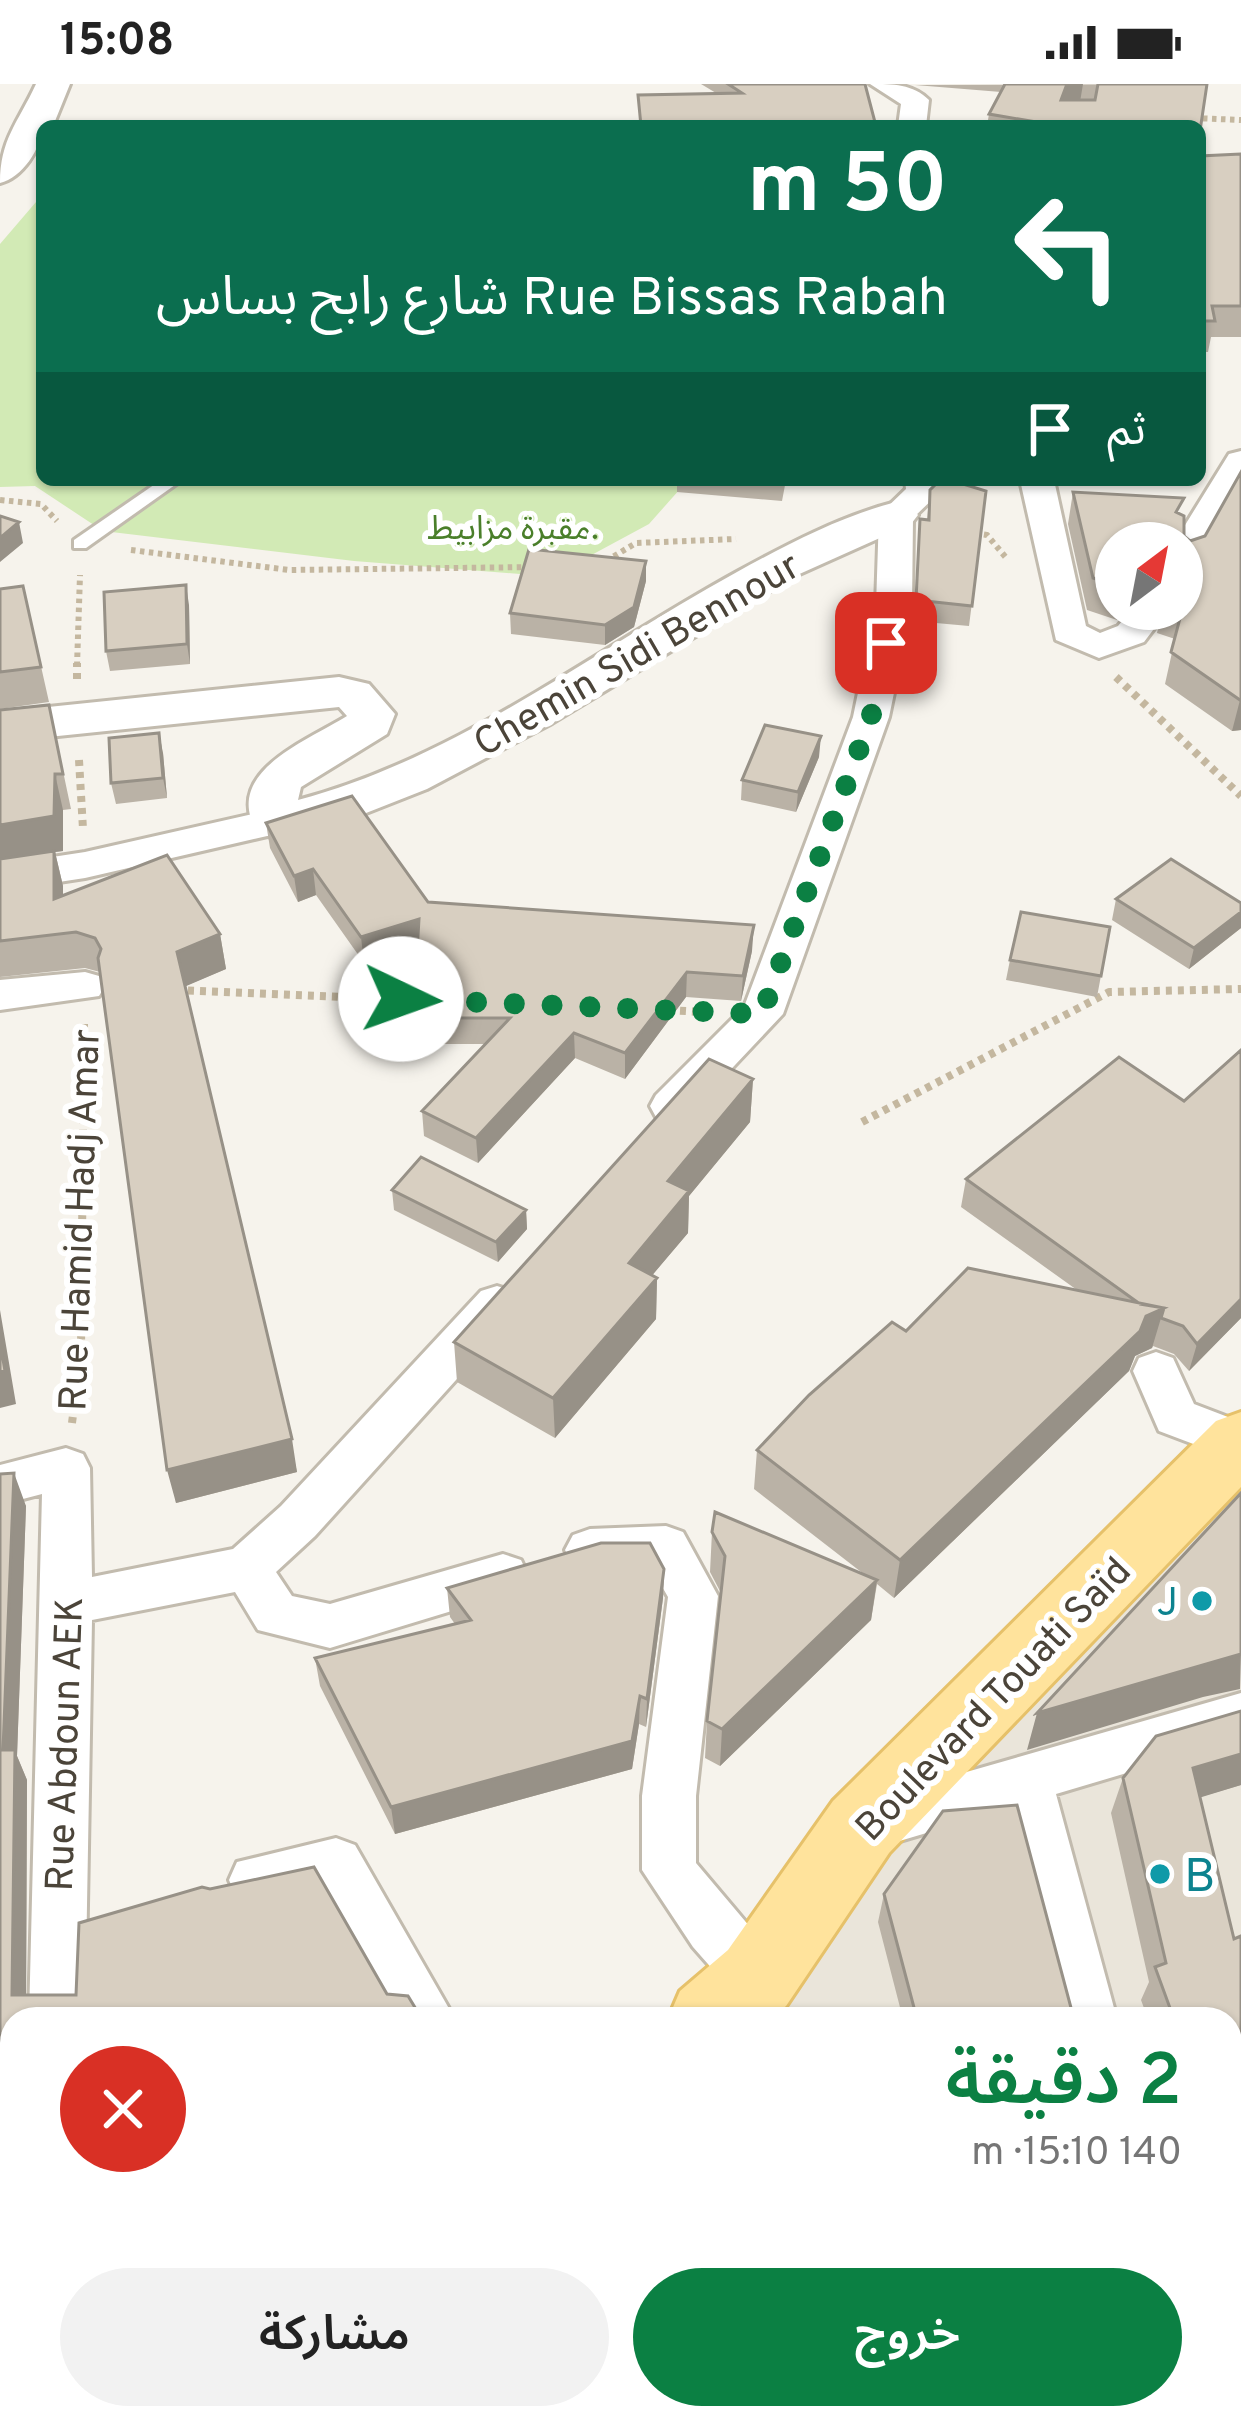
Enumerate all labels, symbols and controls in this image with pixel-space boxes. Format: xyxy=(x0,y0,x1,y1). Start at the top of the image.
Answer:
text: 15:08 xyxy=(60,14,174,71)
text: 50 m xyxy=(747,136,948,242)
icon: left xyxy=(990,168,1146,324)
text: Rue Bissas Rabah شارع رابح بساس xyxy=(156,266,948,335)
icon: arrive xyxy=(1017,396,1083,462)
text: ثم xyxy=(1107,404,1146,461)
park label: مقبرة مزابيط. xyxy=(427,510,599,552)
north arrow xyxy=(1095,522,1203,630)
map controls xyxy=(1095,522,1203,630)
street label: Chemin Sidi Bennour xyxy=(466,543,810,770)
pin xyxy=(835,592,937,694)
icon: arrive xyxy=(853,610,919,676)
position arrow xyxy=(338,936,464,1062)
street label: Rue Hamid Hadj Amar xyxy=(51,1028,114,1412)
street label: Boulevard Touati Saïd xyxy=(847,1549,1143,1853)
place label: J xyxy=(1157,1581,1178,1630)
marker: J xyxy=(1189,1588,1215,1614)
street label: Rue Abdoun AEK xyxy=(38,1596,97,1892)
place label: B xyxy=(1184,1849,1216,1909)
marker: B xyxy=(1147,1861,1173,1887)
text: 2 دقيقة xyxy=(946,2039,1182,2131)
button: close xyxy=(60,2046,186,2172)
text: 140 m · 15:10 xyxy=(971,2130,1182,2179)
button: مشاركة xyxy=(60,2268,609,2406)
button: خروج xyxy=(633,2268,1182,2406)

